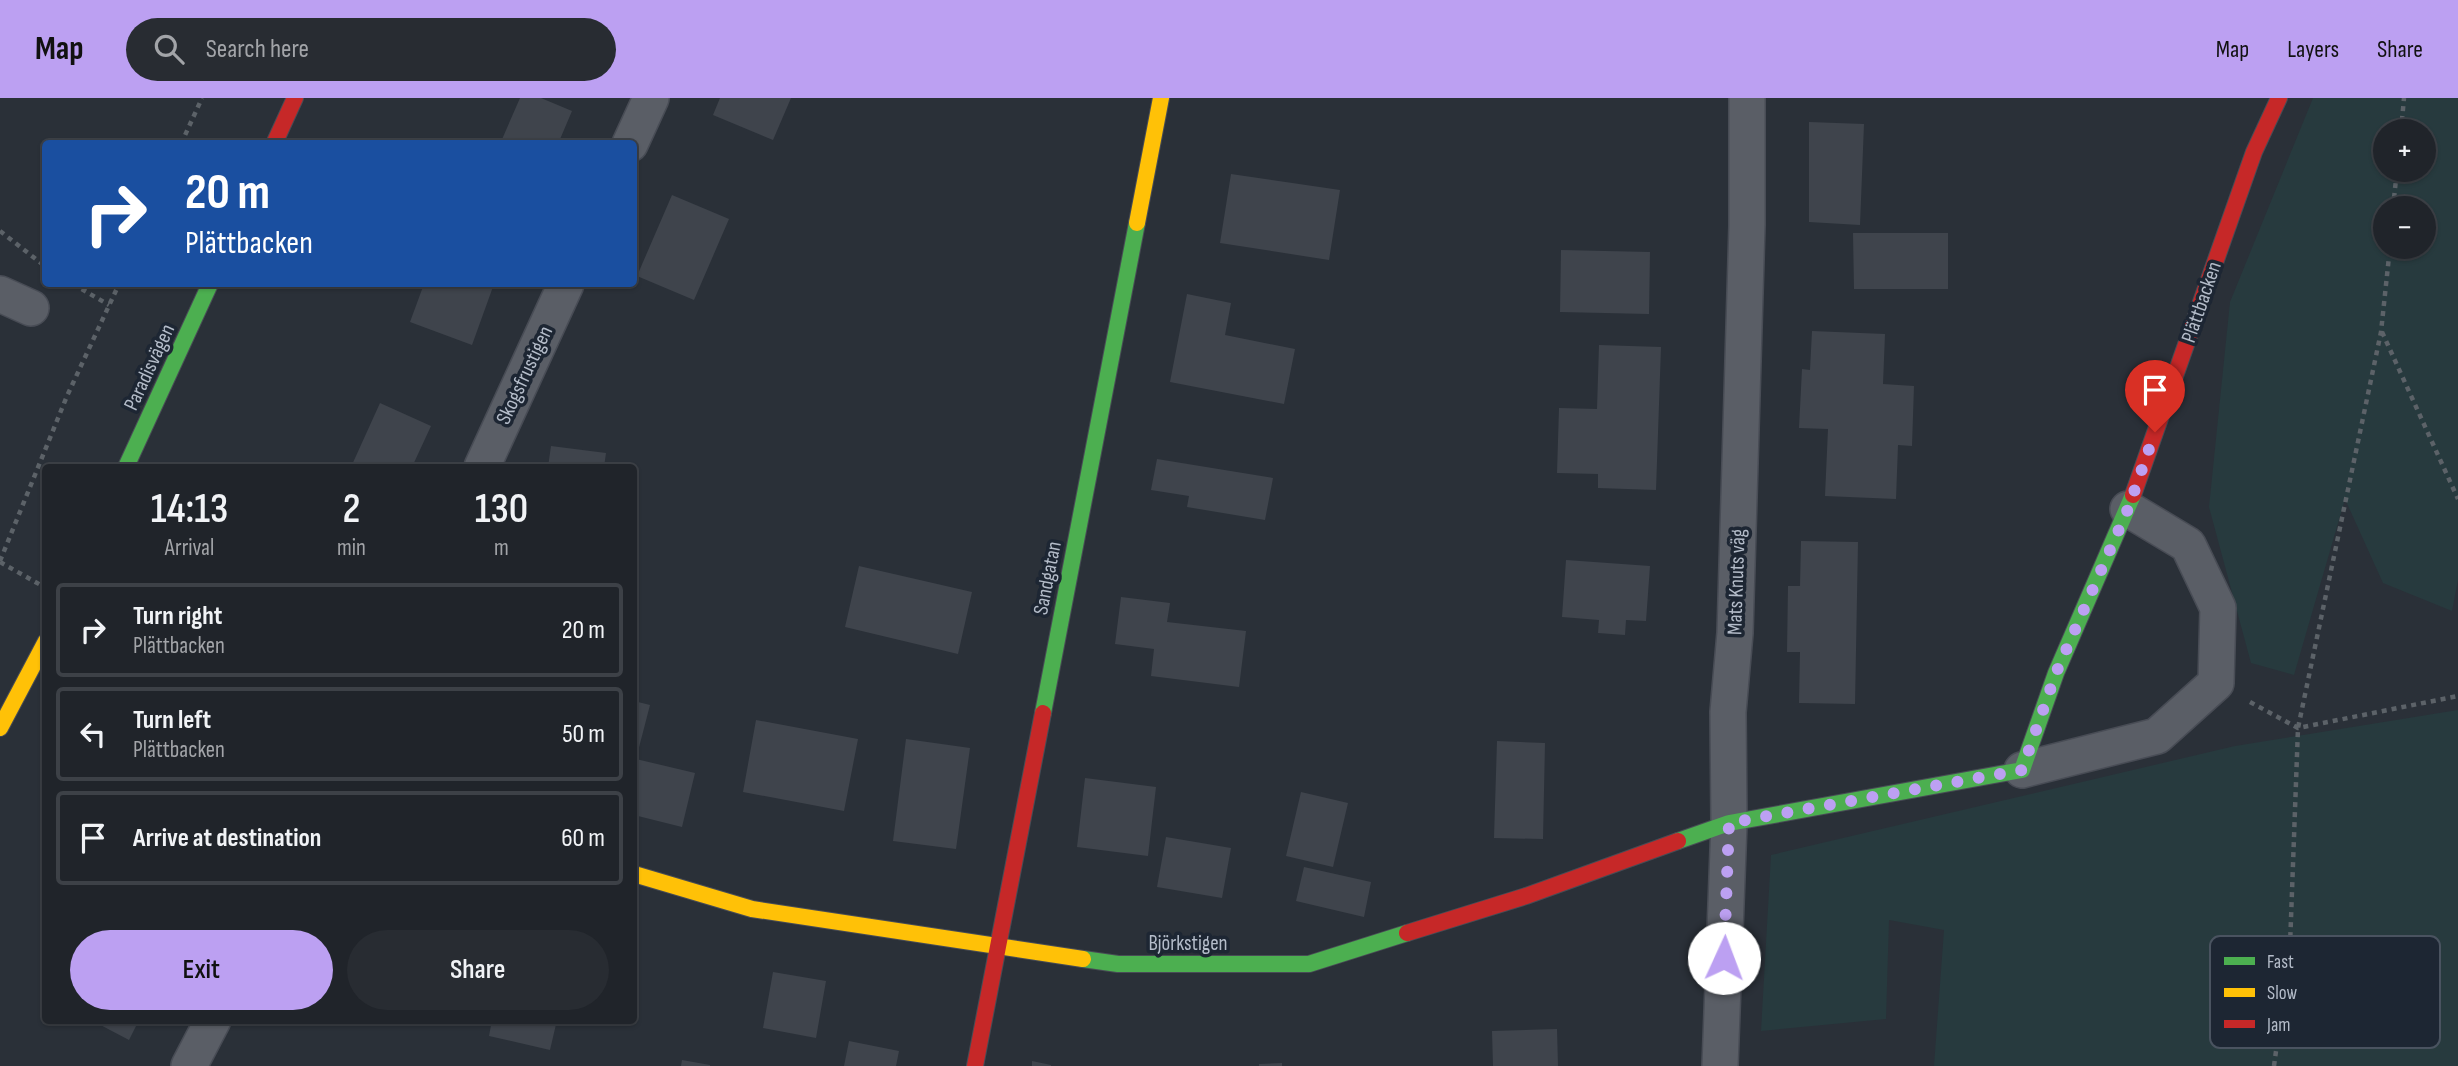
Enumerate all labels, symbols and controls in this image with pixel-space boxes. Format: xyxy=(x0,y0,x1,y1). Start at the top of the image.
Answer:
search box xyxy=(126,18,616,81)
text: Map xyxy=(35,29,84,69)
icon: search xyxy=(150,30,188,68)
text: Search here xyxy=(206,34,309,65)
text: Map xyxy=(2216,35,2249,64)
text: Layers xyxy=(2287,35,2339,64)
text: Share xyxy=(2377,35,2423,64)
map controls xyxy=(2373,119,2436,259)
button: + xyxy=(2373,119,2436,182)
text: 20 m xyxy=(185,164,270,223)
icon: right xyxy=(70,168,161,259)
button: − xyxy=(2373,196,2436,259)
text: Plättbacken xyxy=(185,224,313,263)
street label: Plättbacken xyxy=(2176,258,2227,346)
street label: Paradisvägen xyxy=(119,320,180,414)
street label: Skogsfrustigen xyxy=(491,322,558,428)
pin xyxy=(2125,360,2185,432)
icon: arrive xyxy=(2136,371,2174,409)
text: 14:13 xyxy=(151,484,228,535)
text: 2 xyxy=(343,484,360,535)
text: 130 xyxy=(475,484,528,535)
street label: Mats Knuts väg xyxy=(1722,528,1751,636)
text: Arrival xyxy=(165,534,214,562)
text: min xyxy=(337,534,366,562)
text: m xyxy=(494,534,509,562)
street label: Sandgatan xyxy=(1028,539,1067,617)
text: Turn right xyxy=(133,601,222,632)
icon: right xyxy=(74,611,112,649)
text: 20 m xyxy=(562,615,605,646)
text: Plättbacken xyxy=(133,632,225,660)
text: Turn left xyxy=(133,705,211,736)
icon: left xyxy=(74,715,112,753)
text: 50 m xyxy=(562,719,605,750)
text: Plättbacken xyxy=(133,736,225,764)
icon: arrive xyxy=(74,819,112,857)
text: Arrive at destination xyxy=(133,823,321,854)
text: 60 m xyxy=(561,823,605,854)
position arrow xyxy=(1687,921,1761,995)
button: Exit xyxy=(70,930,333,1010)
button: Share xyxy=(347,930,609,1010)
street label: Björkstigen xyxy=(1148,931,1228,956)
legend xyxy=(2210,936,2440,1048)
text: Fast xyxy=(2267,951,2294,974)
text: Slow xyxy=(2267,982,2297,1005)
text: Jam xyxy=(2266,1014,2290,1037)

